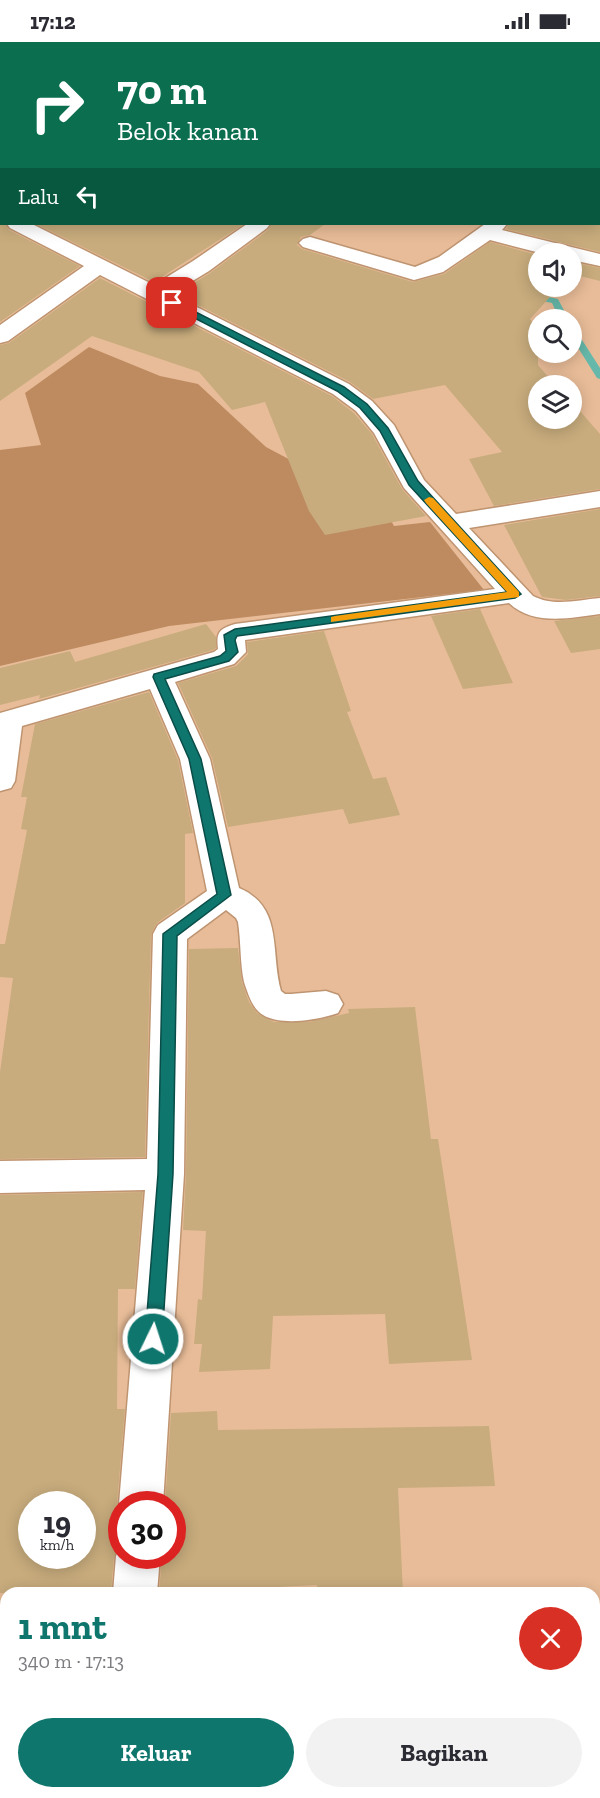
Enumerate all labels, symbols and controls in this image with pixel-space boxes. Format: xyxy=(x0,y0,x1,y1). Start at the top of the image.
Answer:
text: 17:12 xyxy=(30,8,76,35)
text: 70 m xyxy=(117,64,207,115)
icon: right xyxy=(18,66,96,144)
text: Belok kanan xyxy=(117,115,258,147)
icon: left xyxy=(71,180,104,213)
text: Lalu xyxy=(18,183,59,210)
map controls xyxy=(528,243,582,429)
button: sound xyxy=(528,243,582,297)
pin xyxy=(146,277,197,328)
icon: arrive xyxy=(155,286,188,319)
button: search xyxy=(528,309,582,363)
button: layers xyxy=(528,375,582,429)
position arrow xyxy=(121,1307,185,1371)
speed limit sign: 30 xyxy=(108,1491,186,1569)
text: 19 xyxy=(43,1505,71,1541)
text: km/h xyxy=(40,1536,74,1554)
text: 1 mnt xyxy=(18,1605,107,1648)
button: close xyxy=(519,1607,582,1670)
text: 340 m · 17:13 xyxy=(18,1649,124,1673)
button: Keluar xyxy=(18,1718,294,1787)
button: Bagikan xyxy=(306,1718,582,1787)

